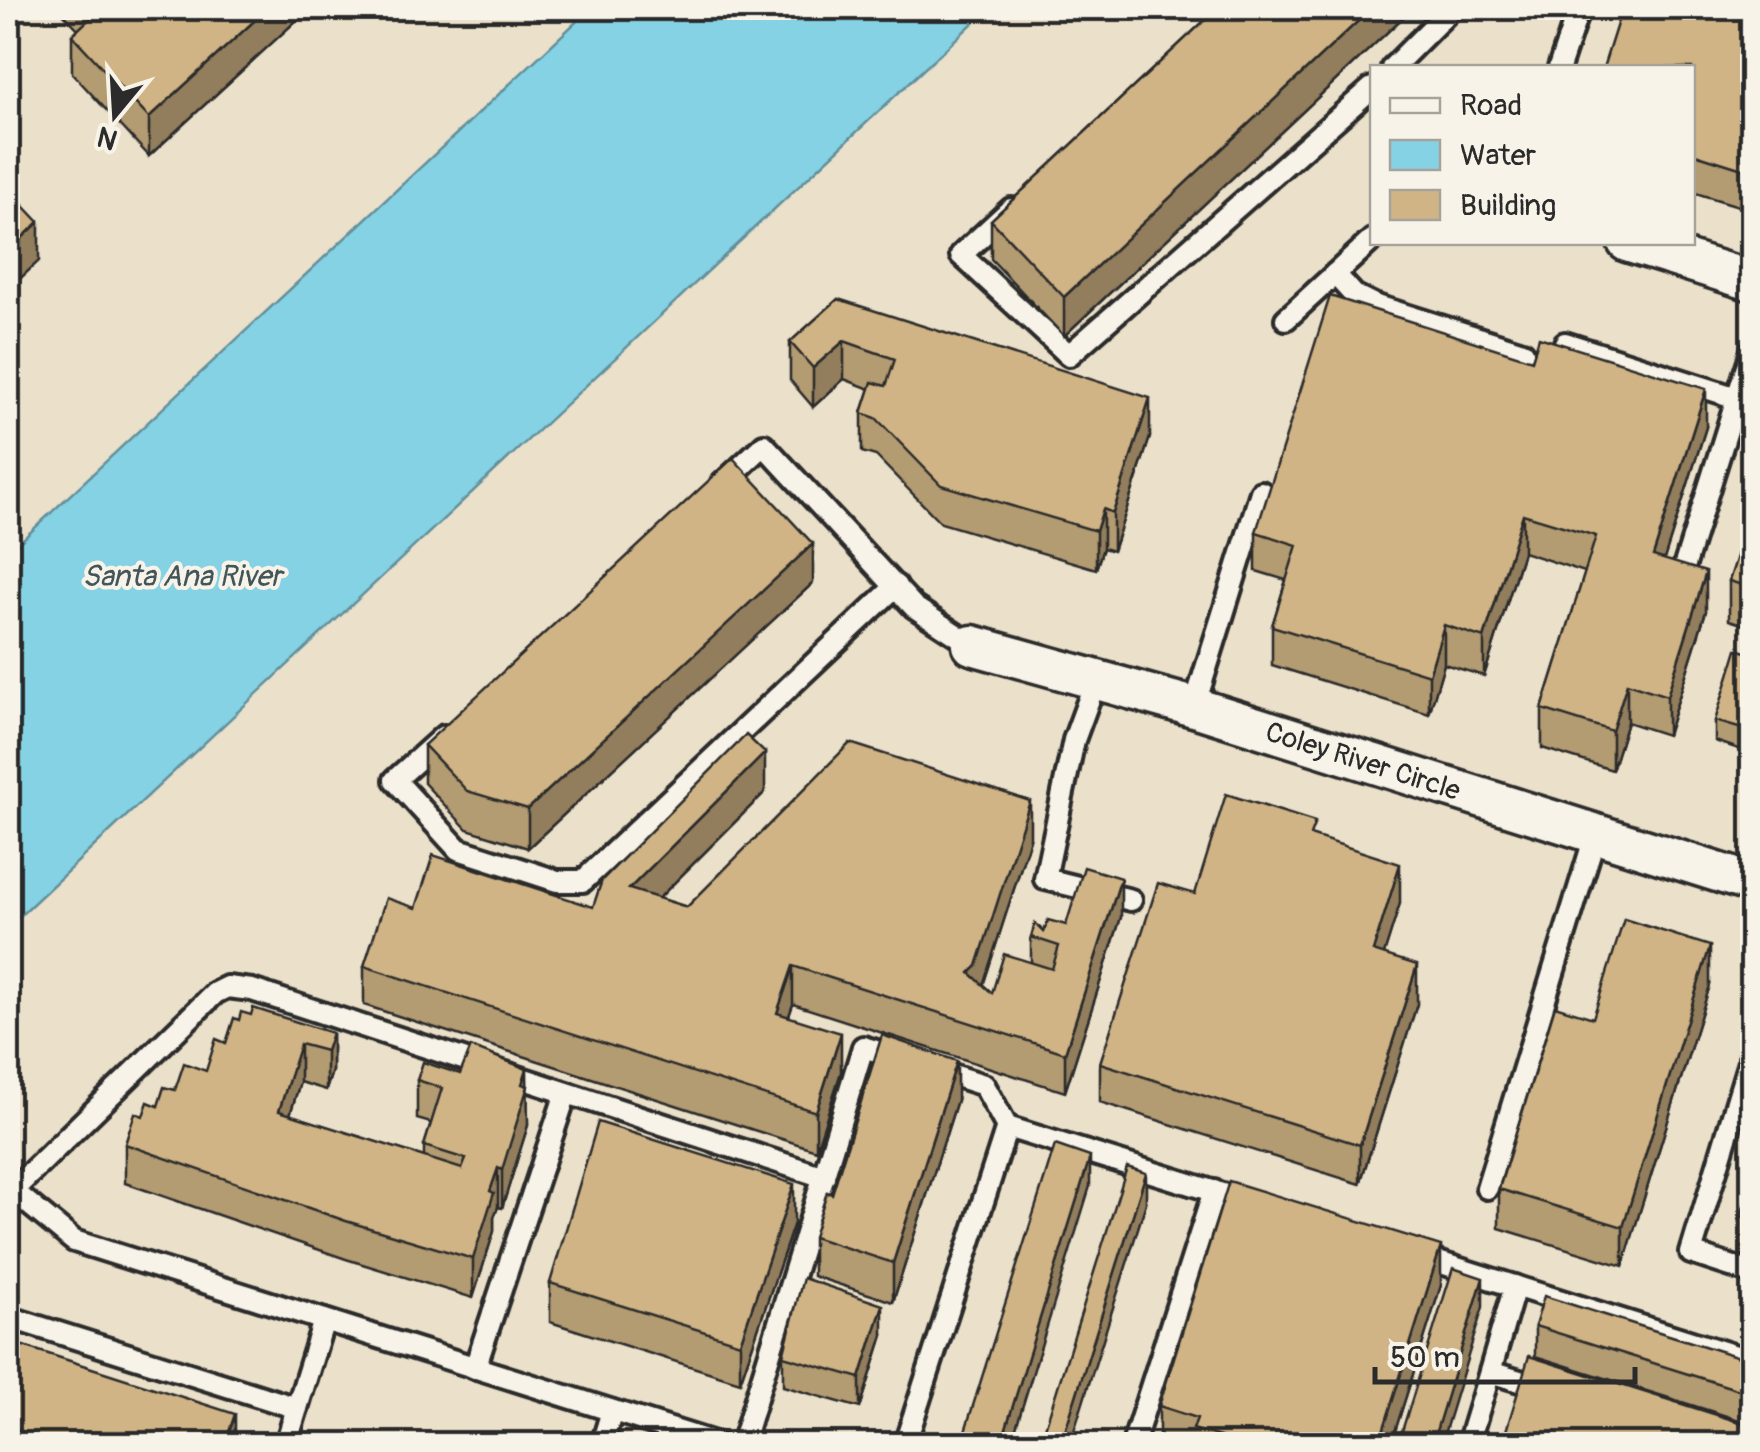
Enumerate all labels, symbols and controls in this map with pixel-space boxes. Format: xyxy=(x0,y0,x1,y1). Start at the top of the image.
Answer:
north arrow xyxy=(65,65,165,165)
legend xyxy=(1370,65,1695,245)
text: Road xyxy=(1460,87,1522,124)
text: N xyxy=(93,118,122,157)
text: Water xyxy=(1460,137,1537,174)
text: Building xyxy=(1460,187,1556,224)
water label: Santa Ana River xyxy=(82,558,285,595)
street label: Coley River Circle xyxy=(1261,715,1465,809)
scale bar xyxy=(1375,1322,1635,1384)
text: 50 m xyxy=(1390,1339,1460,1376)

